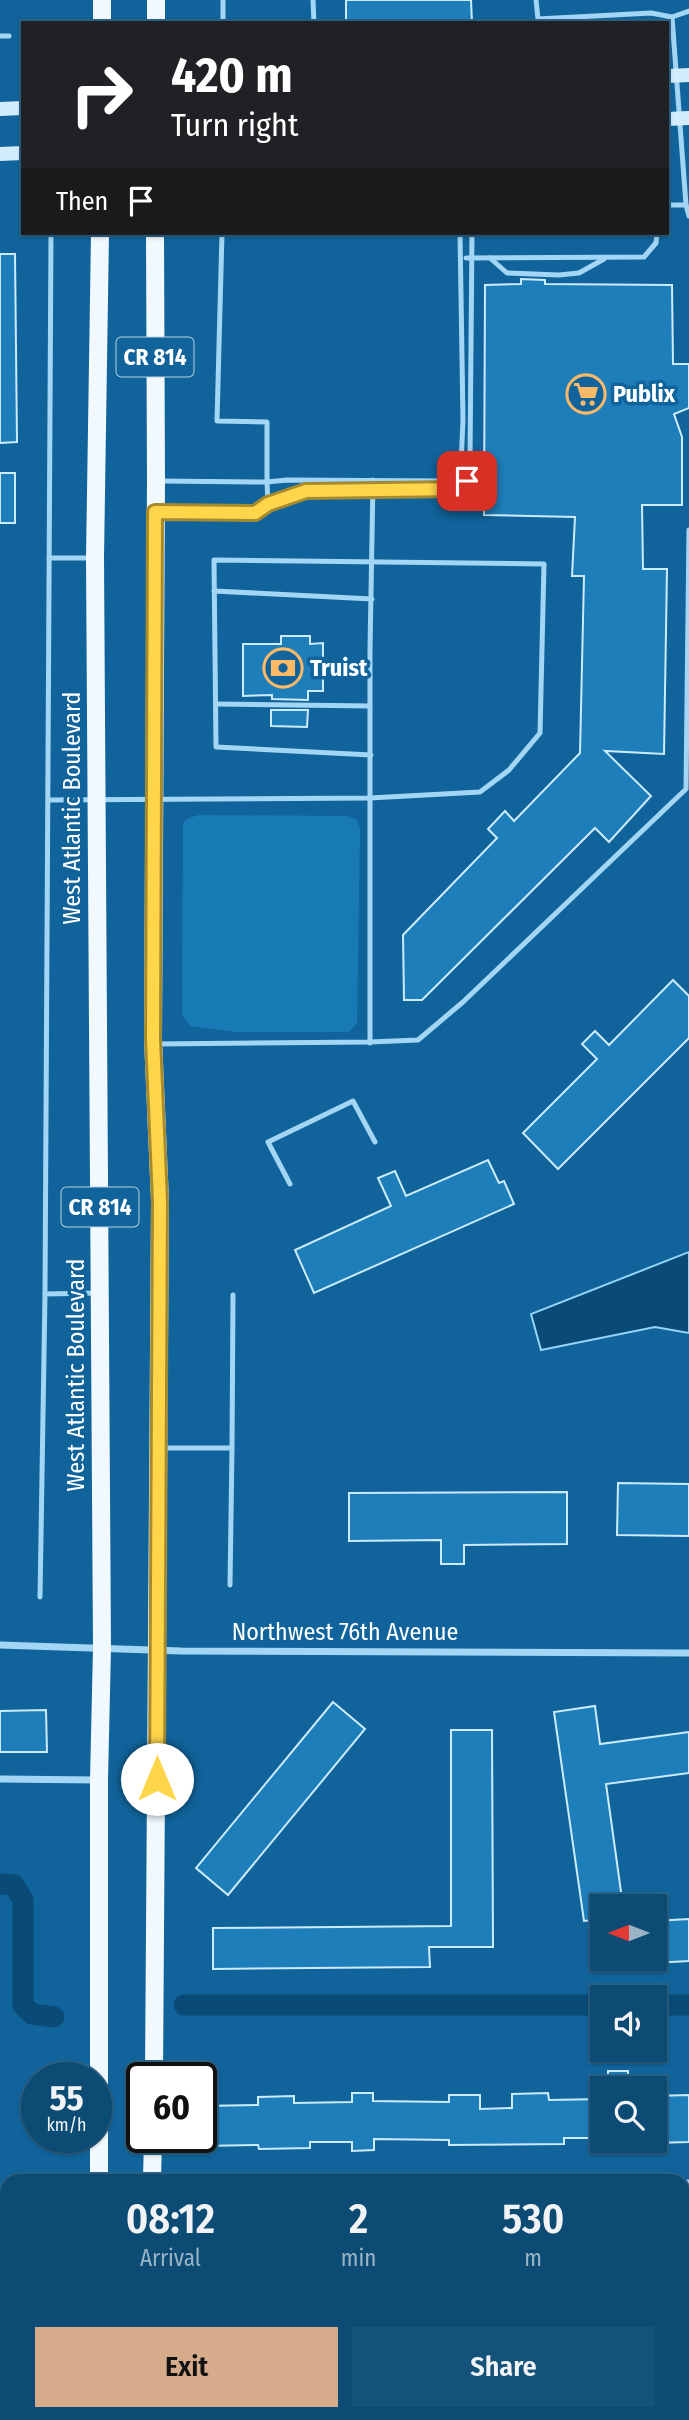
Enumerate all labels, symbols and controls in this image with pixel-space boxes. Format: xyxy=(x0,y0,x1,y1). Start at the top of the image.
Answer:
text: 420 m xyxy=(171,46,293,105)
icon: right xyxy=(56,49,147,140)
text: Turn right xyxy=(171,106,298,144)
icon: arrive xyxy=(122,182,160,220)
text: Then xyxy=(56,186,108,217)
road number: CR 814 xyxy=(116,338,194,376)
supermarket icon: Publix xyxy=(565,373,607,415)
place label: Publix xyxy=(613,380,676,408)
pin xyxy=(437,451,497,511)
icon: arrive xyxy=(448,462,486,500)
bank icon: Truist xyxy=(262,647,304,689)
place label: Truist xyxy=(310,654,368,682)
street label: West Atlantic Boulevard xyxy=(58,692,86,924)
road number: CR 814 xyxy=(62,1188,138,1226)
street label: West Atlantic Boulevard xyxy=(62,1259,90,1491)
street label: Northwest 76th Avenue xyxy=(232,1618,458,1646)
position arrow xyxy=(120,1742,194,1816)
north arrow xyxy=(590,1894,667,1970)
map controls xyxy=(590,1894,667,2153)
button: sound xyxy=(590,1985,667,2062)
speed limit sign: 60 xyxy=(126,2062,217,2153)
button: search xyxy=(590,2076,667,2153)
text: 55 xyxy=(49,2077,84,2119)
text: km/h xyxy=(46,2114,87,2136)
text: 08:12 xyxy=(126,2194,215,2244)
text: 2 xyxy=(349,2194,368,2244)
text: 530 xyxy=(502,2194,564,2244)
text: Arrival xyxy=(140,2244,201,2272)
text: min xyxy=(341,2244,376,2272)
text: m xyxy=(524,2244,542,2272)
button: Exit xyxy=(35,2327,338,2407)
button: Share xyxy=(352,2327,655,2407)

